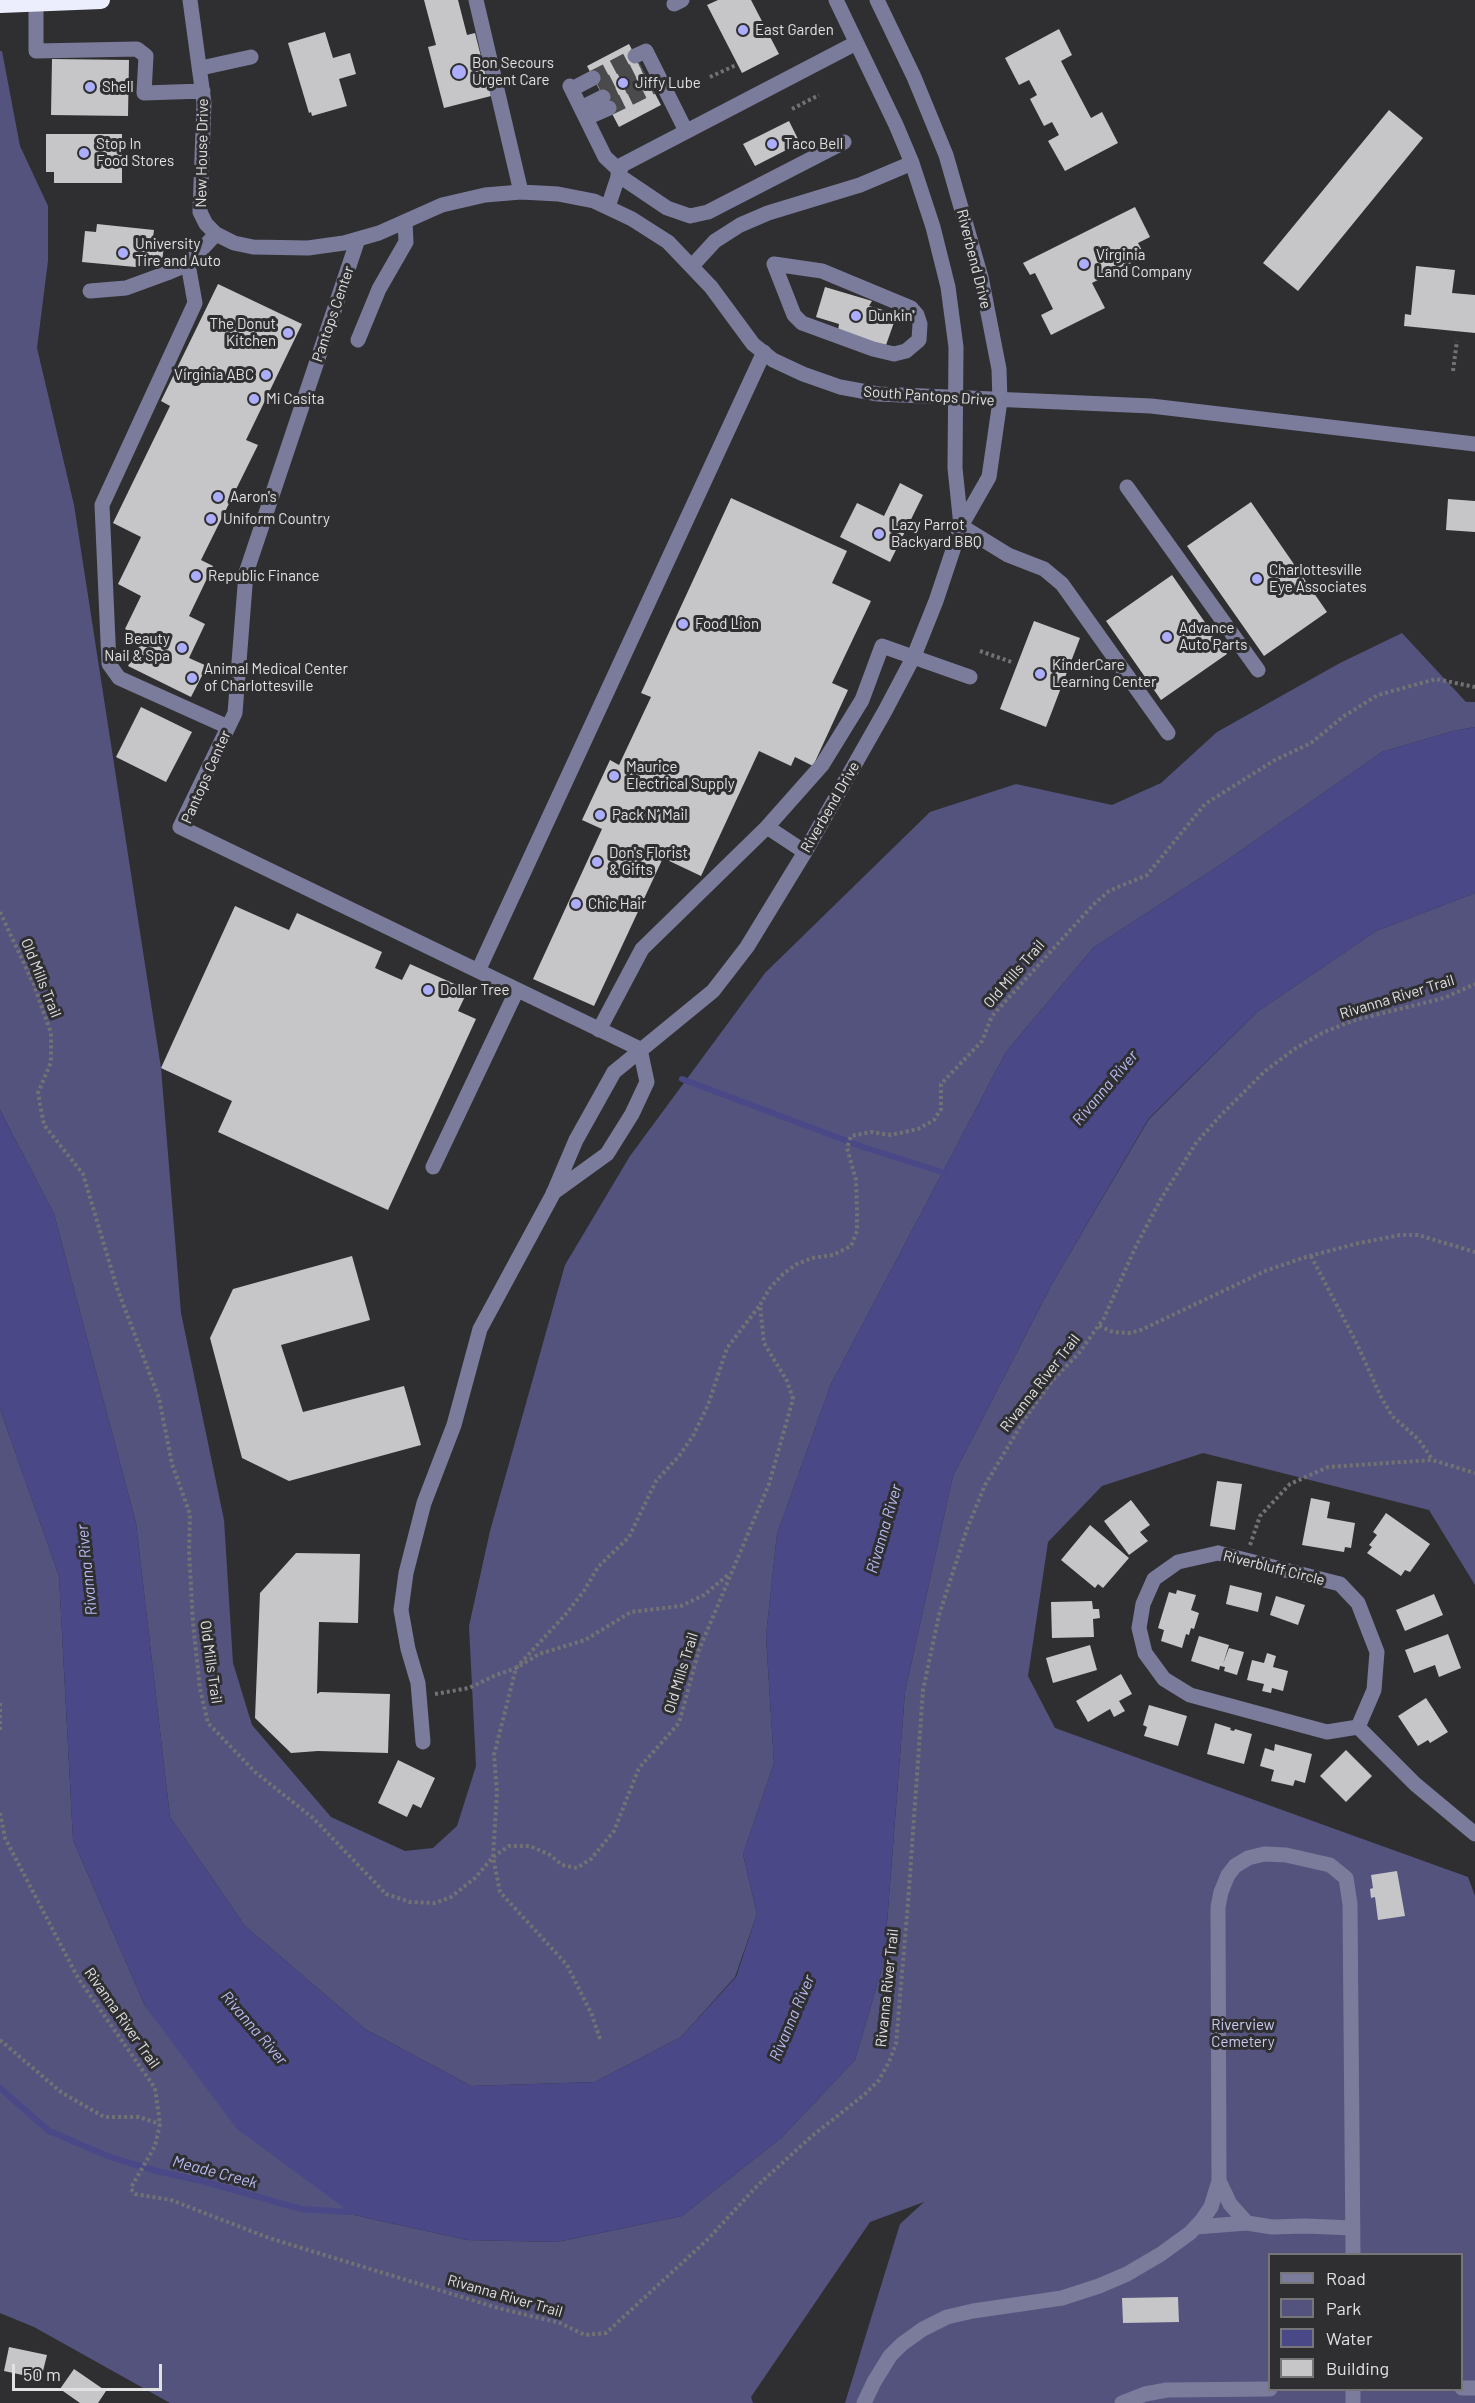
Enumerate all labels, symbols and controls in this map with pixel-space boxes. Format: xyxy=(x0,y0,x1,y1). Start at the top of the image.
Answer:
place label: East Garden xyxy=(755,21,834,39)
marker: East Garden xyxy=(736,23,750,37)
place label: Bon Secours Urgent Care xyxy=(472,54,554,89)
marker: Bon Secours Urgent Care xyxy=(450,63,468,81)
place label: Jiffy Lube xyxy=(635,74,701,92)
marker: Jiffy Lube xyxy=(616,76,630,90)
place label: Shell xyxy=(102,78,134,96)
marker: Shell xyxy=(83,80,97,94)
street label: New House Drive xyxy=(192,98,212,208)
place label: Stop In Food Stores xyxy=(96,135,174,170)
place label: Taco Bell xyxy=(784,135,843,153)
marker: Taco Bell xyxy=(765,137,779,151)
marker: Stop In Food Stores xyxy=(77,146,91,160)
street label: Riverbend Drive xyxy=(953,207,995,311)
place label: University Tire and Auto xyxy=(135,235,221,270)
marker: University Tire and Auto xyxy=(116,246,130,260)
place label: Virginia Land Company xyxy=(1096,246,1192,281)
marker: Virginia Land Company xyxy=(1077,257,1091,271)
street label: Pantops Center xyxy=(308,264,358,364)
place label: Dunkin' xyxy=(868,307,914,325)
marker: Dunkin' xyxy=(849,309,863,323)
place label: The Donut Kitchen xyxy=(209,315,276,350)
marker: The Donut Kitchen xyxy=(281,326,295,340)
place label: Virginia ABC xyxy=(174,366,254,384)
marker: Virginia ABC xyxy=(259,368,273,382)
street label: South Pantops Drive xyxy=(863,382,995,410)
place label: Mi Casita xyxy=(266,390,324,408)
marker: Mi Casita xyxy=(247,392,261,406)
place label: Aaron's xyxy=(230,488,277,506)
marker: Aaron's xyxy=(211,490,225,504)
place label: Uniform Country xyxy=(223,510,330,528)
marker: Uniform Country xyxy=(204,512,218,526)
place label: Lazy Parrot Backyard BBQ xyxy=(891,516,982,551)
marker: Lazy Parrot Backyard BBQ xyxy=(872,527,886,541)
place label: Charlottesville Eye Associates xyxy=(1269,561,1367,596)
place label: Republic Finance xyxy=(208,567,320,585)
marker: Republic Finance xyxy=(189,569,203,583)
marker: Charlottesville Eye Associates xyxy=(1250,572,1264,586)
place label: Food Lion xyxy=(695,615,759,633)
marker: Food Lion xyxy=(676,617,690,631)
place label: Advance Auto Parts xyxy=(1179,619,1247,654)
place label: Beauty Nail & Spa xyxy=(104,630,170,665)
marker: Advance Auto Parts xyxy=(1160,630,1174,644)
marker: Beauty Nail & Spa xyxy=(175,641,189,655)
place label: KinderCare Learning Center xyxy=(1052,656,1156,691)
place label: Animal Medical Center of Charlottesville xyxy=(204,660,348,695)
marker: KinderCare Learning Center xyxy=(1033,667,1047,681)
marker: Animal Medical Center of Charlottesville xyxy=(185,671,199,685)
street label: Pantops Center xyxy=(177,728,235,826)
place label: Maurice Electrical Supply xyxy=(626,758,735,793)
street label: Riverbend Drive xyxy=(797,758,863,856)
marker: Maurice Electrical Supply xyxy=(607,769,621,783)
place label: Pack N’ Mail xyxy=(612,806,688,824)
marker: Pack N’ Mail xyxy=(593,808,607,822)
place label: Don's Florist & Gifts xyxy=(609,844,688,879)
marker: Don's Florist & Gifts xyxy=(590,855,604,869)
place label: Chic Hair xyxy=(588,895,647,913)
marker: Chic Hair xyxy=(569,897,583,911)
street label: Old Mills Trail xyxy=(17,936,65,1020)
street label: Old Mills Trail xyxy=(980,936,1048,1012)
street label: Rivanna River Trail xyxy=(1338,971,1456,1023)
place label: Dollar Tree xyxy=(440,981,510,999)
marker: Dollar Tree xyxy=(421,983,435,997)
water label: Rivanna River xyxy=(1068,1047,1142,1129)
street label: Rivanna River Trail xyxy=(996,1331,1084,1435)
water label: Rivanna River xyxy=(862,1482,906,1576)
water label: Rivanna River xyxy=(73,1523,101,1617)
street label: Riverbluff Circle xyxy=(1221,1547,1327,1589)
street label: Old Mills Trail xyxy=(196,1619,226,1705)
street label: Old Mills Trail xyxy=(660,1630,702,1716)
street label: Rivanna River Trail xyxy=(872,1928,902,2048)
street label: Rivanna River Trail xyxy=(81,1964,163,2072)
water label: Rivanna River xyxy=(765,1972,819,2064)
water label: Rivanna River xyxy=(217,1987,291,2069)
park label: Riverview Cemetery xyxy=(1211,2016,1275,2051)
water label: Meade Creek xyxy=(171,2151,259,2193)
legend xyxy=(1268,2253,1463,2391)
text: Road xyxy=(1326,2267,1366,2289)
street label: Rivanna River Trail xyxy=(445,2271,565,2321)
text: Park xyxy=(1326,2297,1361,2319)
text: Water xyxy=(1326,2327,1373,2349)
scale bar xyxy=(15,2352,165,2390)
text: Building xyxy=(1326,2357,1389,2379)
text: 50 m xyxy=(23,2363,61,2385)

